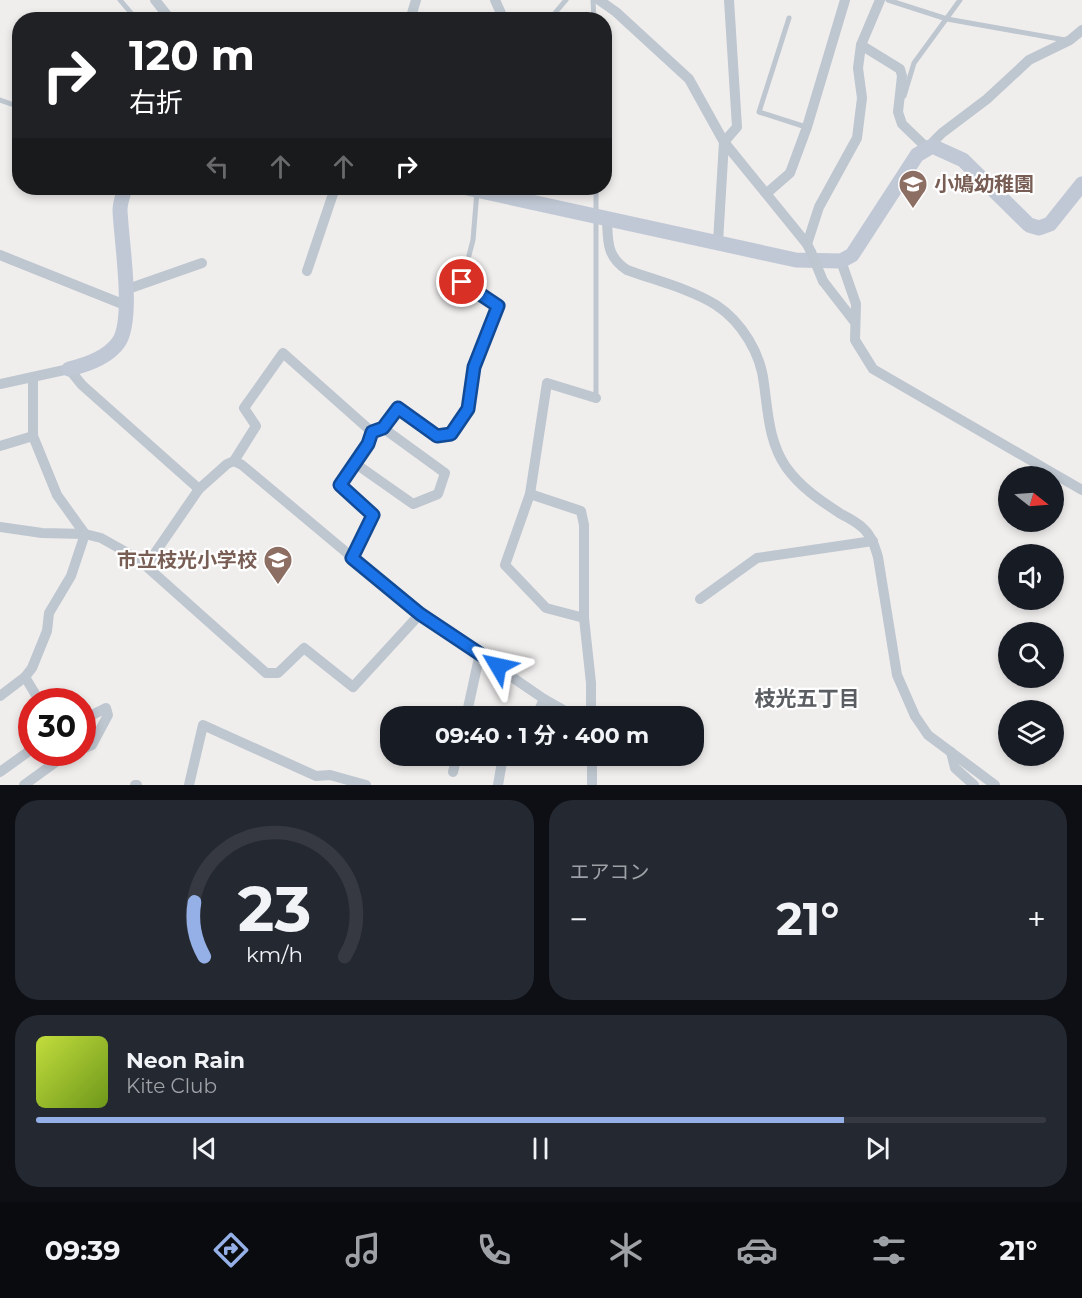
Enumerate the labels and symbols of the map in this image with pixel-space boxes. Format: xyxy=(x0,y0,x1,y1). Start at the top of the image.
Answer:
school or university icon: 小鳩幼稚園 xyxy=(897,168,929,210)
place label: 小鳩幼稚園 xyxy=(934,172,1034,196)
pin xyxy=(436,256,487,307)
north arrow xyxy=(998,466,1064,532)
school or university icon: 市立枝光小学校 xyxy=(262,544,294,586)
place label: 市立枝光小学校 xyxy=(117,548,257,572)
position arrow xyxy=(466,634,530,698)
district label: 枝光五丁目 xyxy=(755,686,860,711)
speed limit sign: 30 xyxy=(18,688,96,766)

